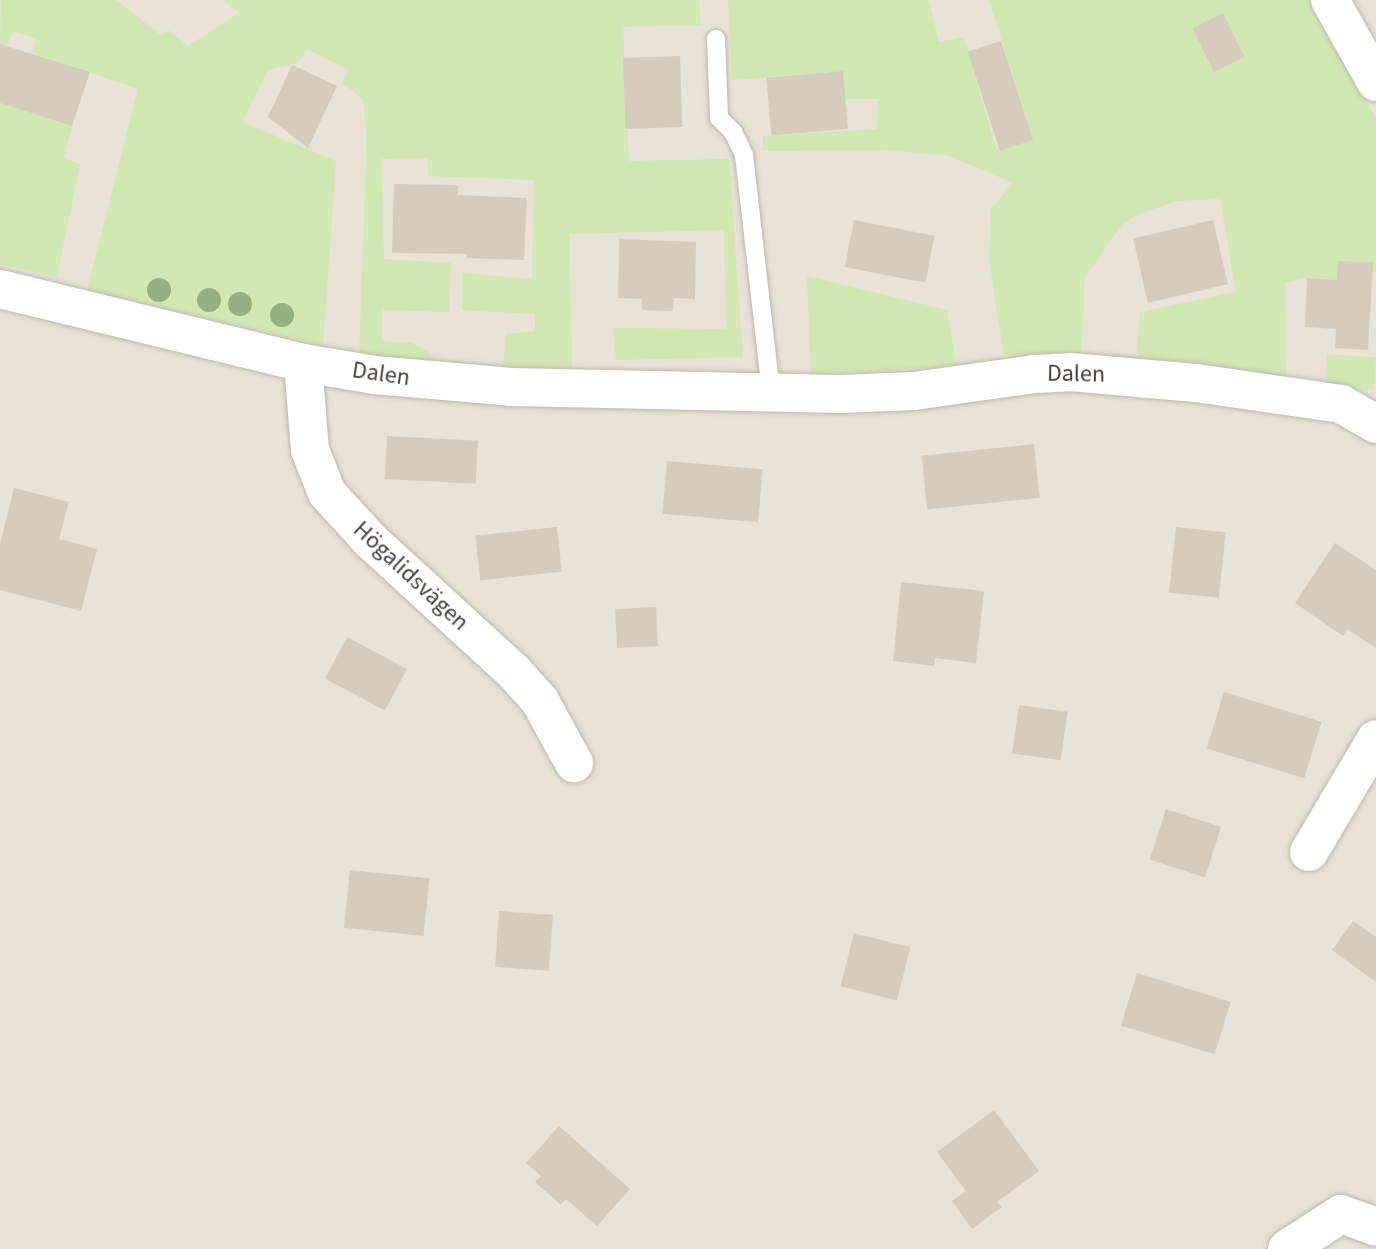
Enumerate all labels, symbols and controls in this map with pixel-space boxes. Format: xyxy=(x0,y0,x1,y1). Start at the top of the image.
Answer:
street label: Dalen xyxy=(350,356,412,392)
street label: Dalen xyxy=(1047,359,1105,389)
street label: Högalidsvägen xyxy=(347,515,475,637)

